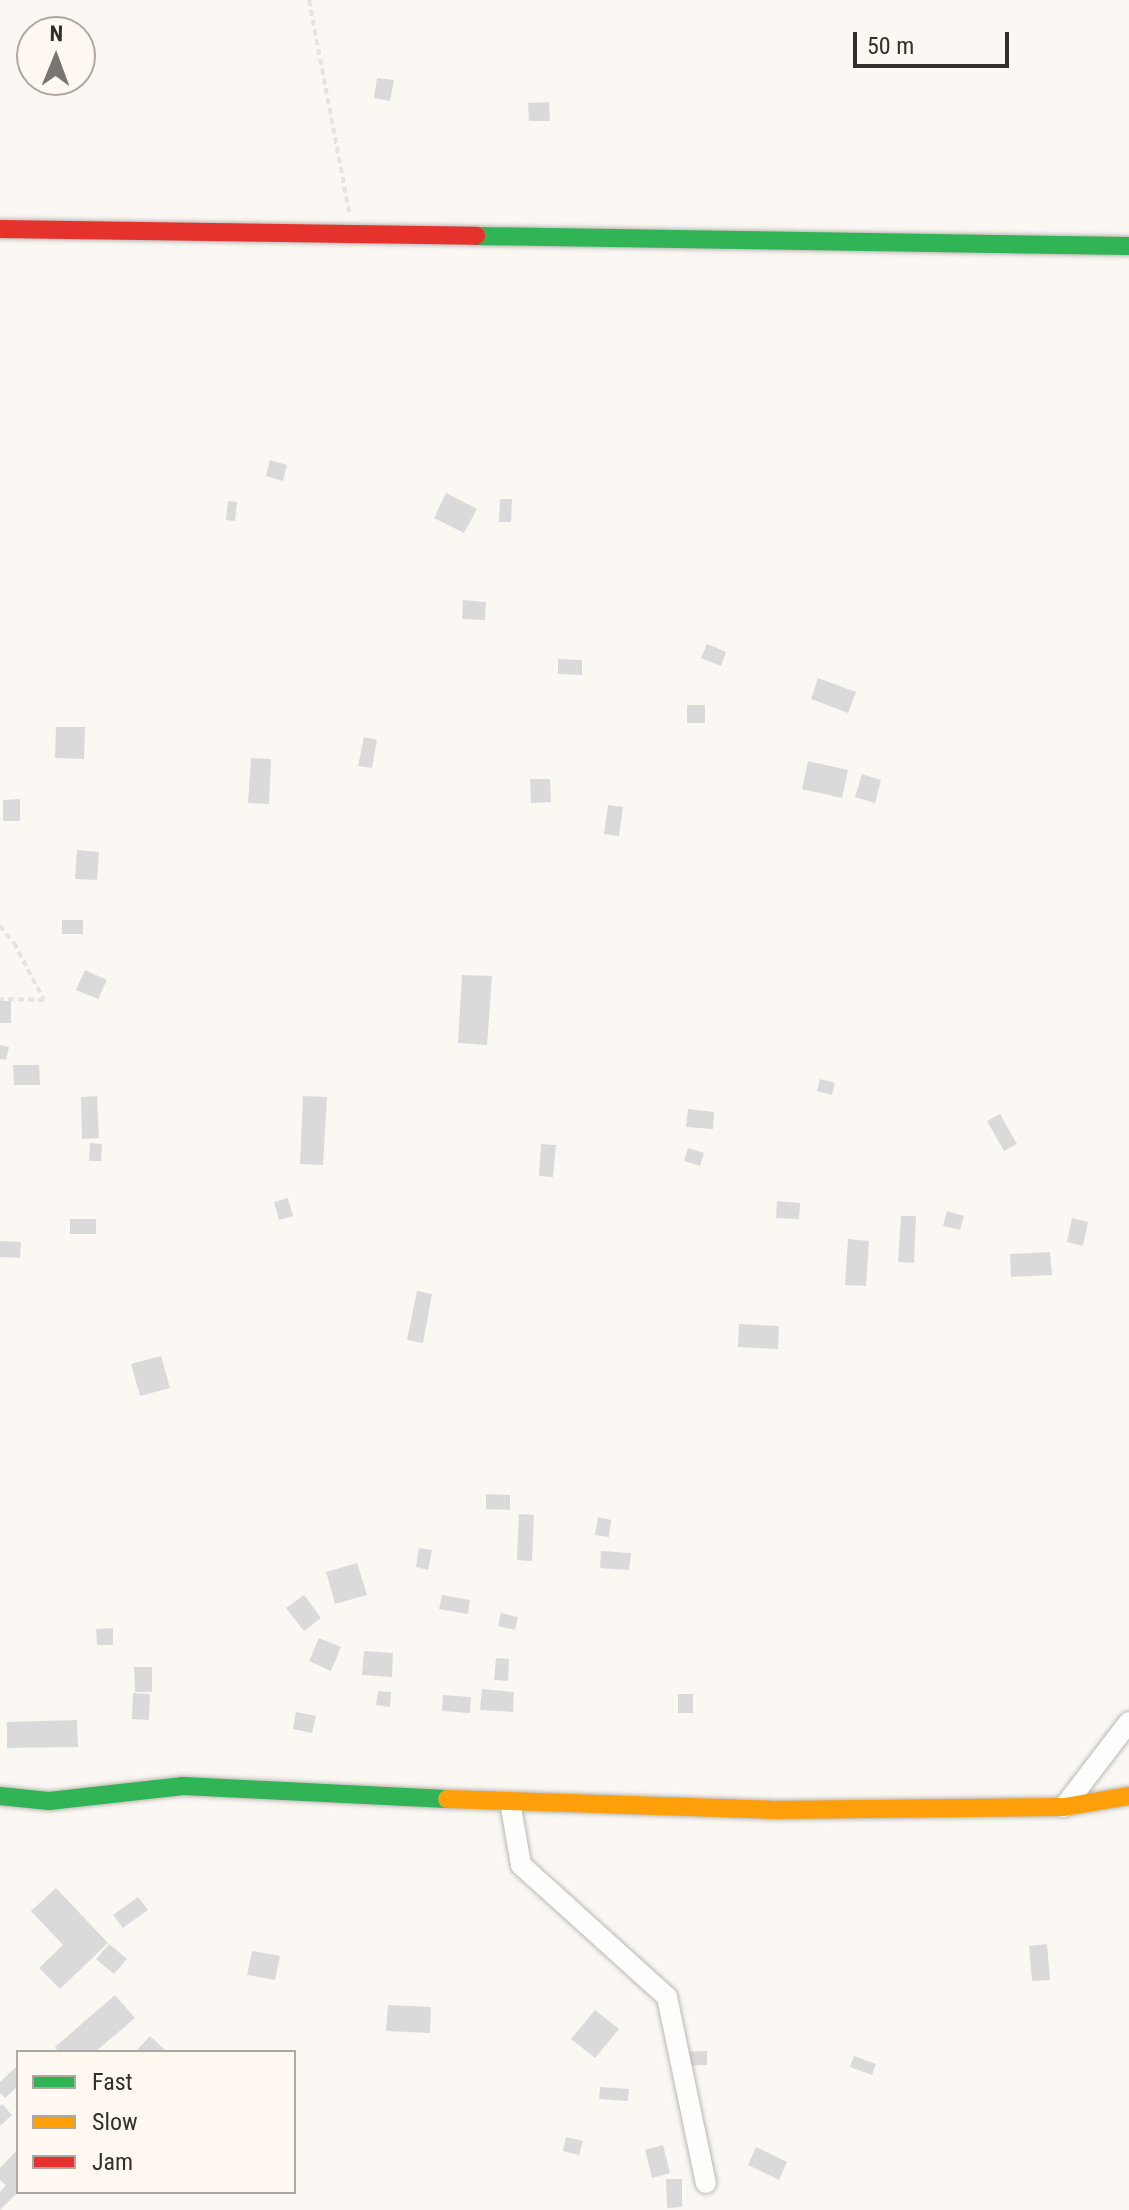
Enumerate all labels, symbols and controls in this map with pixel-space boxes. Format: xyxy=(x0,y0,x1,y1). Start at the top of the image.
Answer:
north arrow xyxy=(16,16,96,96)
scale bar xyxy=(857,16,1013,66)
text: N xyxy=(49,21,63,46)
text: 50 m xyxy=(867,32,914,60)
legend xyxy=(16,2050,296,2194)
text: Fast xyxy=(92,2068,133,2096)
text: Slow xyxy=(92,2108,138,2136)
text: Jam xyxy=(92,2148,133,2176)

